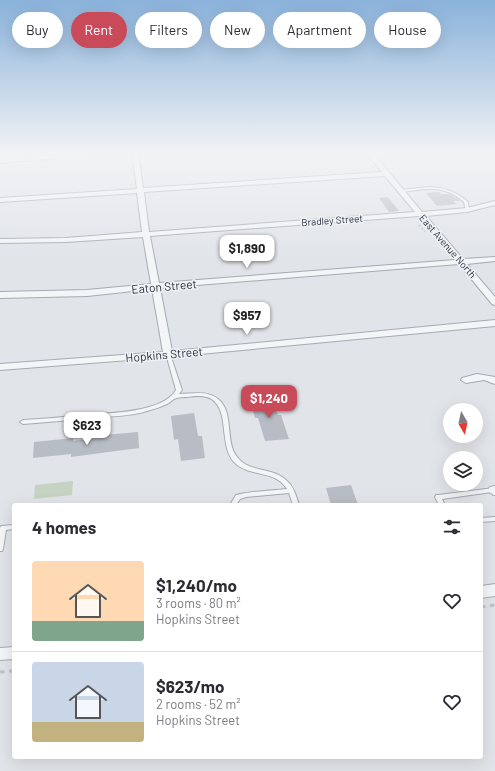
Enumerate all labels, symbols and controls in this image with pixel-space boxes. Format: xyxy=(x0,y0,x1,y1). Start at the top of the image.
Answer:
chip: Buy xyxy=(12,12,63,48)
chip: Rent xyxy=(71,12,127,48)
chip: Filters xyxy=(135,12,202,48)
chip: New xyxy=(210,12,265,48)
chip: Apartment xyxy=(273,12,366,48)
chip: House xyxy=(374,12,441,48)
street label: Bradley Street xyxy=(301,212,364,228)
street label: East Avenue North xyxy=(417,212,479,280)
pin: $1,890 xyxy=(214,235,280,269)
text: $1,890 xyxy=(229,240,265,256)
street label: Eaton Street xyxy=(131,276,197,296)
pin: $957 xyxy=(223,302,271,336)
text: $957 xyxy=(233,307,261,323)
street label: Hopkins Street xyxy=(125,344,203,364)
pin: $1,240 xyxy=(236,385,302,419)
text: $1,240 xyxy=(250,390,288,406)
north arrow xyxy=(443,403,483,443)
map controls xyxy=(443,403,483,491)
pin: $623 xyxy=(63,412,111,446)
text: $623 xyxy=(73,417,101,433)
button: layers xyxy=(443,451,483,491)
icon: filters xyxy=(441,516,463,538)
text: 4 homes xyxy=(32,517,96,537)
text: $1,240/mo xyxy=(156,575,237,595)
icon: home xyxy=(64,577,112,625)
icon: heart xyxy=(441,590,463,612)
text: 3 rooms · 80 m² xyxy=(156,595,241,611)
text: Hopkins Street xyxy=(156,611,240,627)
text: $623/mo xyxy=(156,676,224,696)
icon: home xyxy=(64,678,112,726)
icon: heart xyxy=(441,691,463,713)
text: 2 rooms · 52 m² xyxy=(156,696,241,712)
text: Hopkins Street xyxy=(156,712,240,728)

